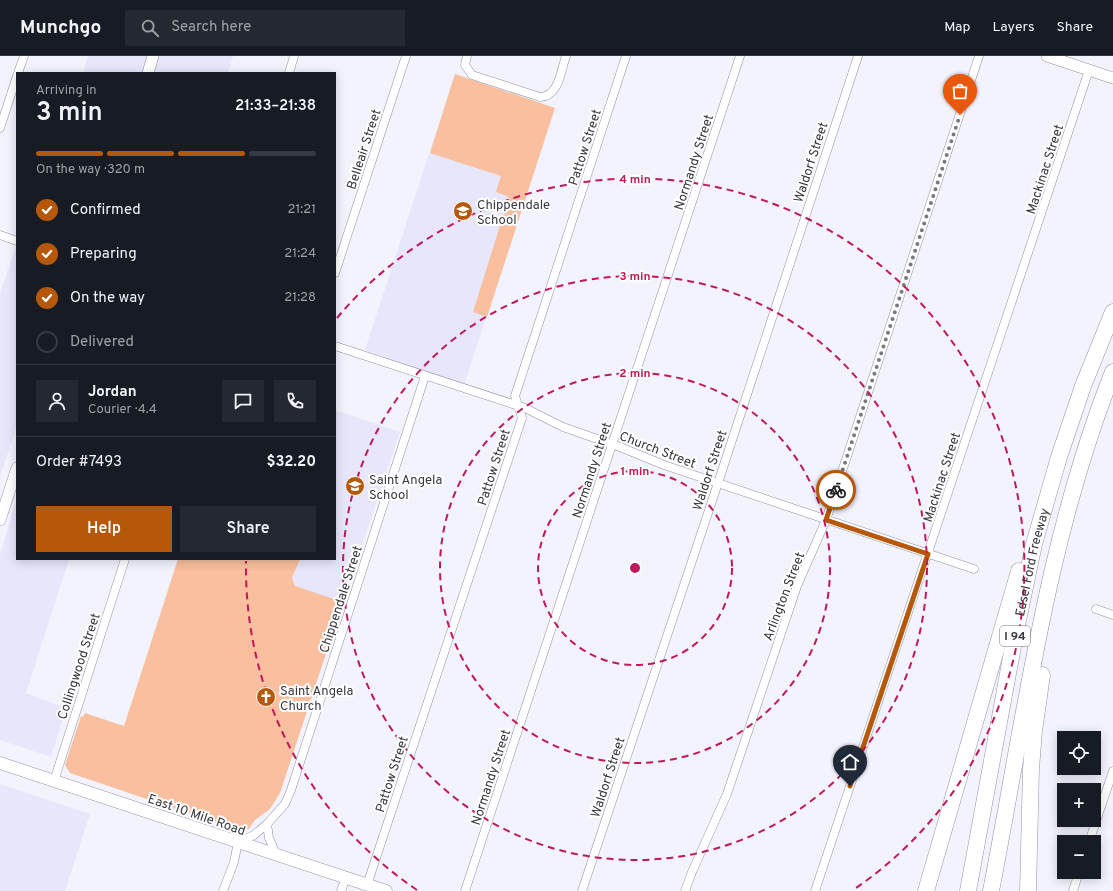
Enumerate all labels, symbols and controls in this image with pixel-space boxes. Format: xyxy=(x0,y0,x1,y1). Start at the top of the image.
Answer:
search box xyxy=(125,10,405,46)
text: Munchgo xyxy=(20,16,101,40)
icon: search xyxy=(139,17,161,39)
text: Search here xyxy=(171,18,251,37)
text: Map xyxy=(944,19,970,36)
text: Layers xyxy=(992,19,1034,36)
text: Share xyxy=(1056,19,1093,36)
pin xyxy=(943,74,977,115)
icon: bag xyxy=(949,80,971,102)
text: Arriving in xyxy=(36,83,97,99)
text: 3 min xyxy=(36,97,103,130)
text: 21:33–21:38 xyxy=(235,97,316,116)
street label: Belleair Street xyxy=(344,107,385,192)
street label: Pattow Street xyxy=(566,107,606,188)
street label: Normandy Street xyxy=(672,113,718,213)
street label: Waldorf Street xyxy=(791,120,832,205)
street label: Mackinac Street xyxy=(1024,123,1068,217)
text: On the way · 320 m xyxy=(36,162,145,178)
text: 4 min xyxy=(619,172,651,188)
place label: Chippendale School xyxy=(477,198,550,229)
icon: check xyxy=(36,199,58,221)
school or university icon: Chippendale School xyxy=(452,200,474,222)
text: Confirmed xyxy=(70,201,141,220)
text: 21:21 xyxy=(287,202,316,218)
icon: check xyxy=(36,243,58,265)
text: Preparing xyxy=(70,245,137,264)
text: 21:24 xyxy=(284,246,316,262)
text: 3 min xyxy=(619,269,651,285)
icon: check xyxy=(36,287,58,309)
text: On the way xyxy=(70,289,145,308)
text: 21:28 xyxy=(284,290,316,306)
text: Delivered xyxy=(70,333,134,352)
text: 2 min xyxy=(619,366,651,382)
button: person xyxy=(36,380,78,422)
button: chat xyxy=(222,380,264,422)
button: phone xyxy=(274,380,316,422)
text: Jordan xyxy=(88,383,137,402)
text: Courier · 4.4 xyxy=(88,402,157,418)
street label: Normandy Street xyxy=(570,421,616,521)
street label: Pattow Street xyxy=(475,427,515,508)
street label: Waldorf Street xyxy=(690,428,731,513)
street label: Church Street xyxy=(617,429,698,473)
street label: Mackinac Street xyxy=(921,431,965,525)
text: Order #7493 xyxy=(36,453,122,472)
text: $32.20 xyxy=(266,453,316,472)
text: 1 min xyxy=(621,464,649,480)
courier xyxy=(816,470,856,510)
place label: Saint Angela School xyxy=(369,473,442,504)
school or university icon: Saint Angela School xyxy=(344,475,366,497)
icon: bike xyxy=(825,479,847,501)
button: Help xyxy=(36,506,172,552)
button: Share xyxy=(180,506,316,552)
street label: Edsel Ford Freeway xyxy=(1013,507,1054,618)
street label: Chippendale Street xyxy=(317,544,367,655)
street label: Arlington Street xyxy=(761,550,809,643)
centre of rings xyxy=(628,561,642,575)
street label: Collingwood Street xyxy=(55,611,105,722)
road number: I 94 xyxy=(1000,626,1030,646)
place label: Saint Angela Church xyxy=(280,684,353,715)
church icon: Saint Angela Church xyxy=(255,686,277,708)
street label: Normandy Street xyxy=(469,728,515,828)
map controls xyxy=(1057,731,1101,879)
button: locate xyxy=(1057,731,1101,775)
street label: Pattow Street xyxy=(373,734,413,815)
street label: Waldorf Street xyxy=(588,735,629,820)
pin xyxy=(833,745,867,786)
icon: home xyxy=(839,751,861,773)
button: + xyxy=(1057,783,1101,827)
street label: East 10 Mile Road xyxy=(145,792,247,840)
button: − xyxy=(1057,835,1101,879)

